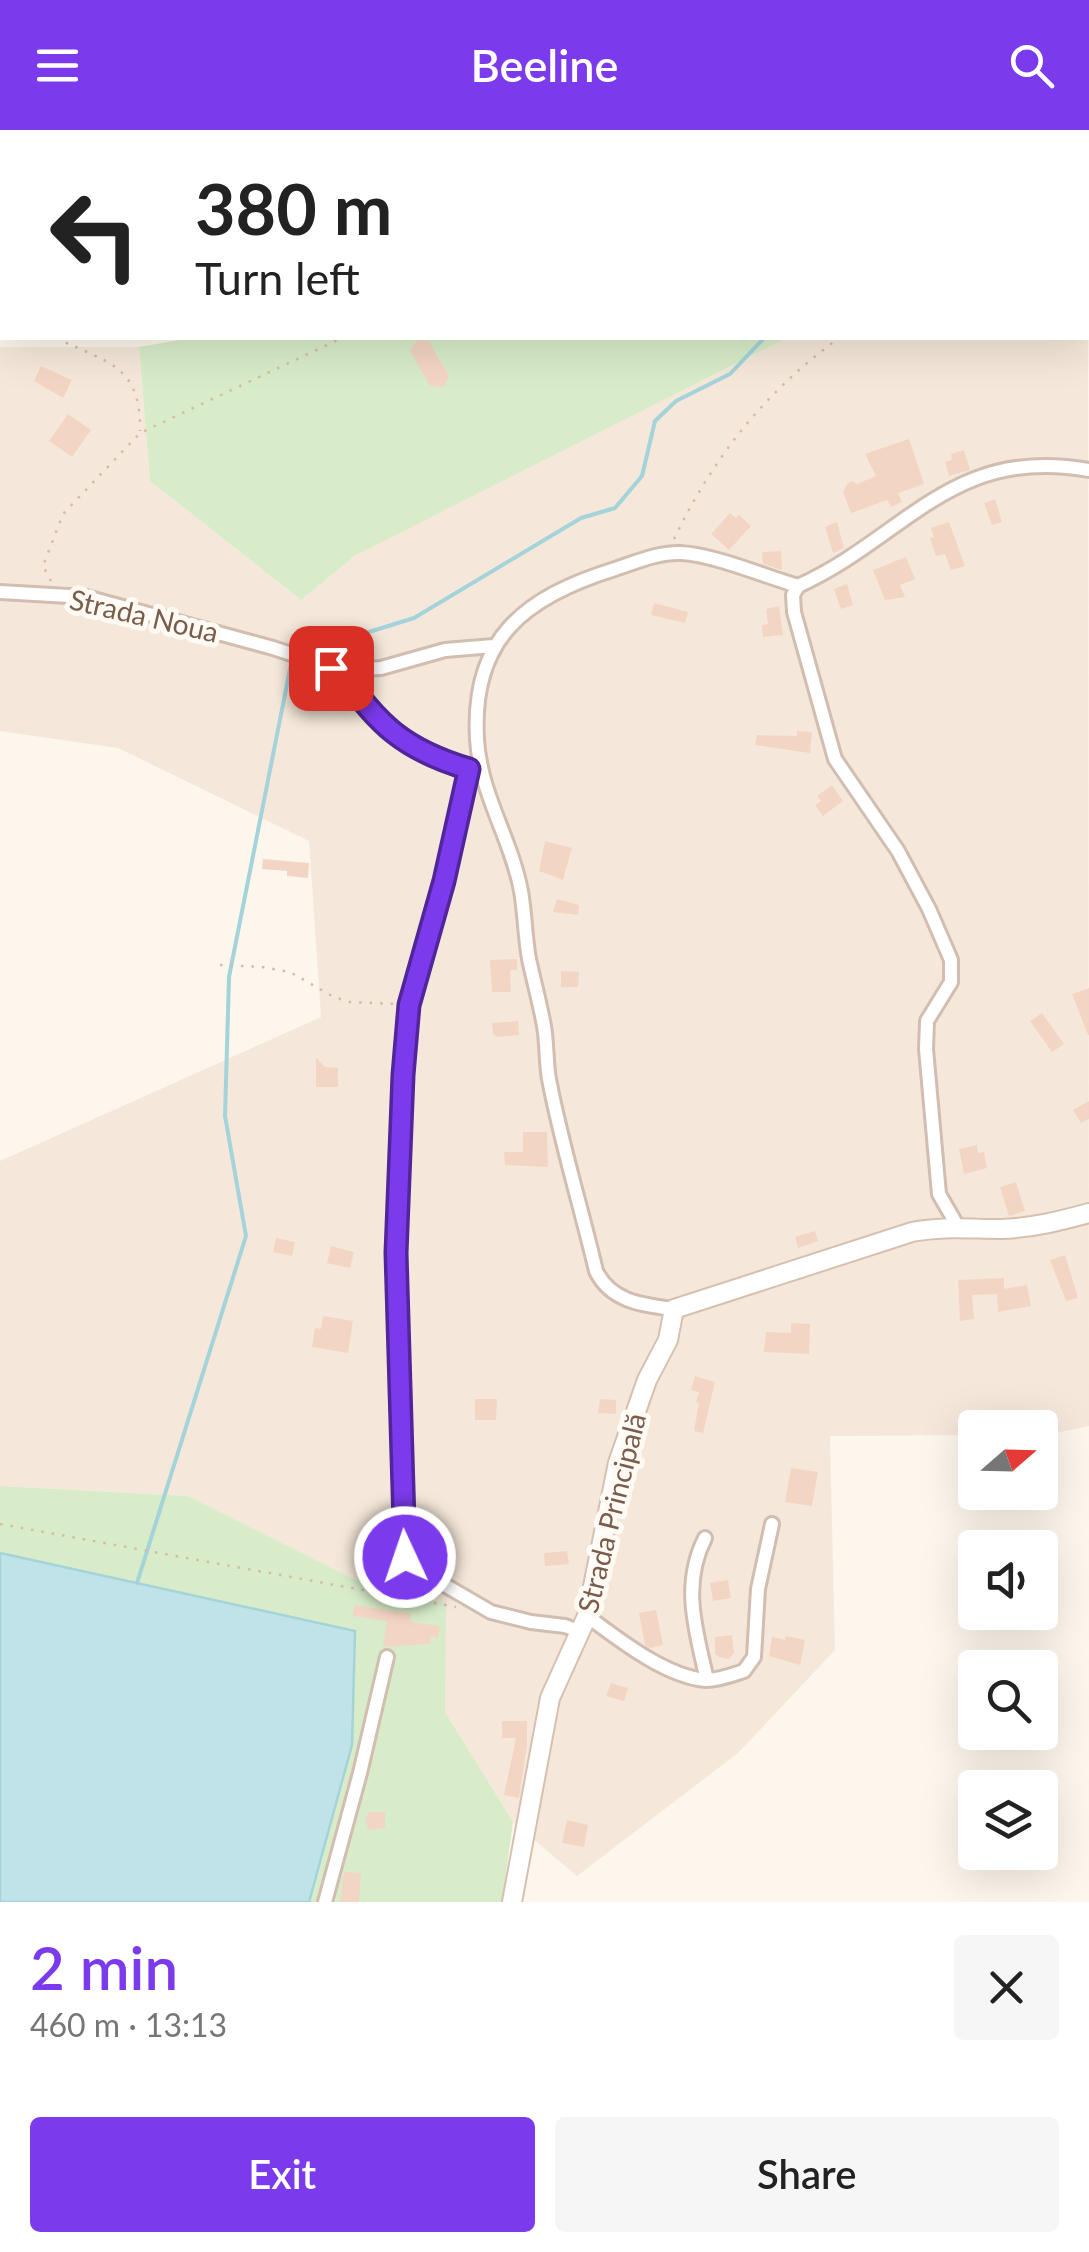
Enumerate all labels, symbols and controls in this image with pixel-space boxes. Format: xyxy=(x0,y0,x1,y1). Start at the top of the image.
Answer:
icon: menu xyxy=(30,38,85,93)
text: Beeline xyxy=(470,38,619,92)
icon: search xyxy=(1004,38,1059,93)
text: 380 m xyxy=(195,166,392,250)
icon: left xyxy=(30,170,160,300)
text: Turn left xyxy=(195,251,360,305)
street label: Strada Noua xyxy=(67,581,222,649)
pin xyxy=(289,626,374,711)
icon: arrive xyxy=(304,641,359,696)
street label: Strada Principală xyxy=(570,1409,652,1616)
north arrow xyxy=(958,1410,1058,1510)
map controls xyxy=(958,1410,1058,1870)
position arrow xyxy=(353,1505,457,1609)
button: sound xyxy=(958,1530,1058,1630)
button: search xyxy=(958,1650,1058,1750)
button: layers xyxy=(958,1770,1058,1870)
text: 2 min xyxy=(30,1931,178,2003)
button: close xyxy=(954,1935,1059,2040)
text: 460 m · 13:13 xyxy=(30,2005,227,2044)
button: Exit xyxy=(30,2117,535,2232)
button: Share xyxy=(555,2117,1059,2232)

